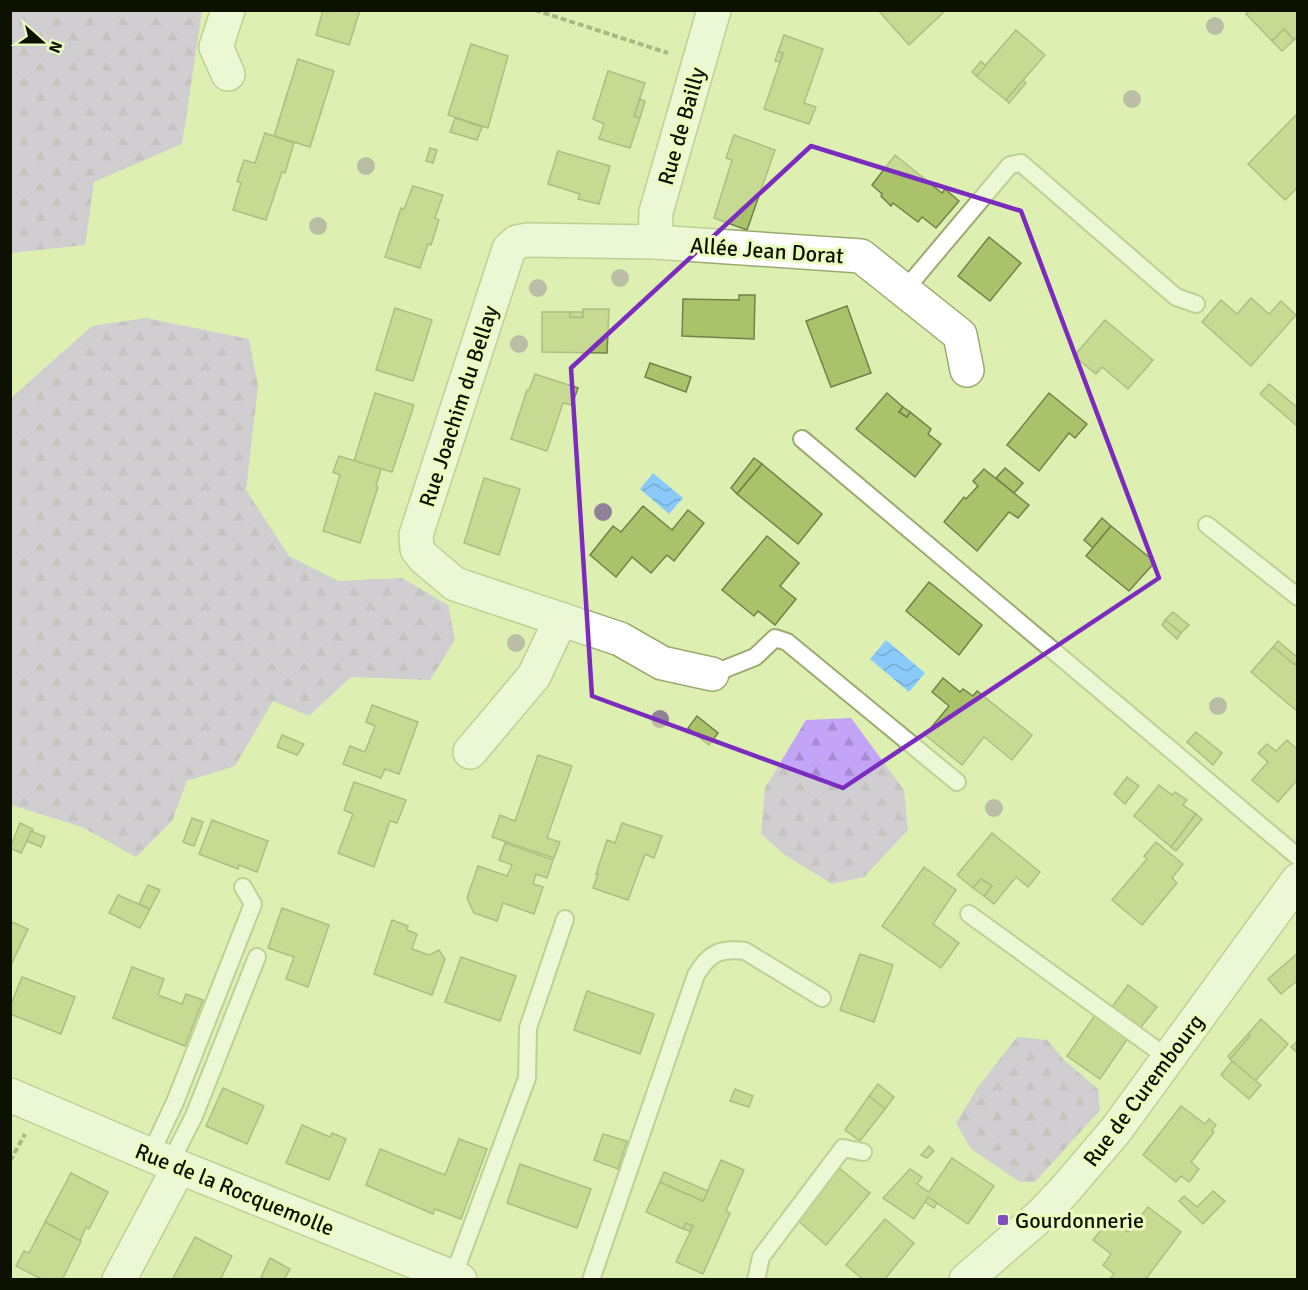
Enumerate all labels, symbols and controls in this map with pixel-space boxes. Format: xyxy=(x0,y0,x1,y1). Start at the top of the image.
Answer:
north arrow xyxy=(12,12,72,72)
text: N xyxy=(44,38,66,56)
street label: Rue de Bailly xyxy=(652,63,711,188)
street label: Allée Jean Dorat xyxy=(689,232,845,269)
street label: Rue Joachim du Bellay xyxy=(413,301,504,510)
street label: Rue de Curembourg xyxy=(1077,1009,1210,1172)
street label: Rue de la Rocquemolle xyxy=(131,1137,338,1242)
place label: Gourdonnerie xyxy=(1015,1207,1144,1234)
marker: Gourdonnerie xyxy=(996,1213,1010,1227)

